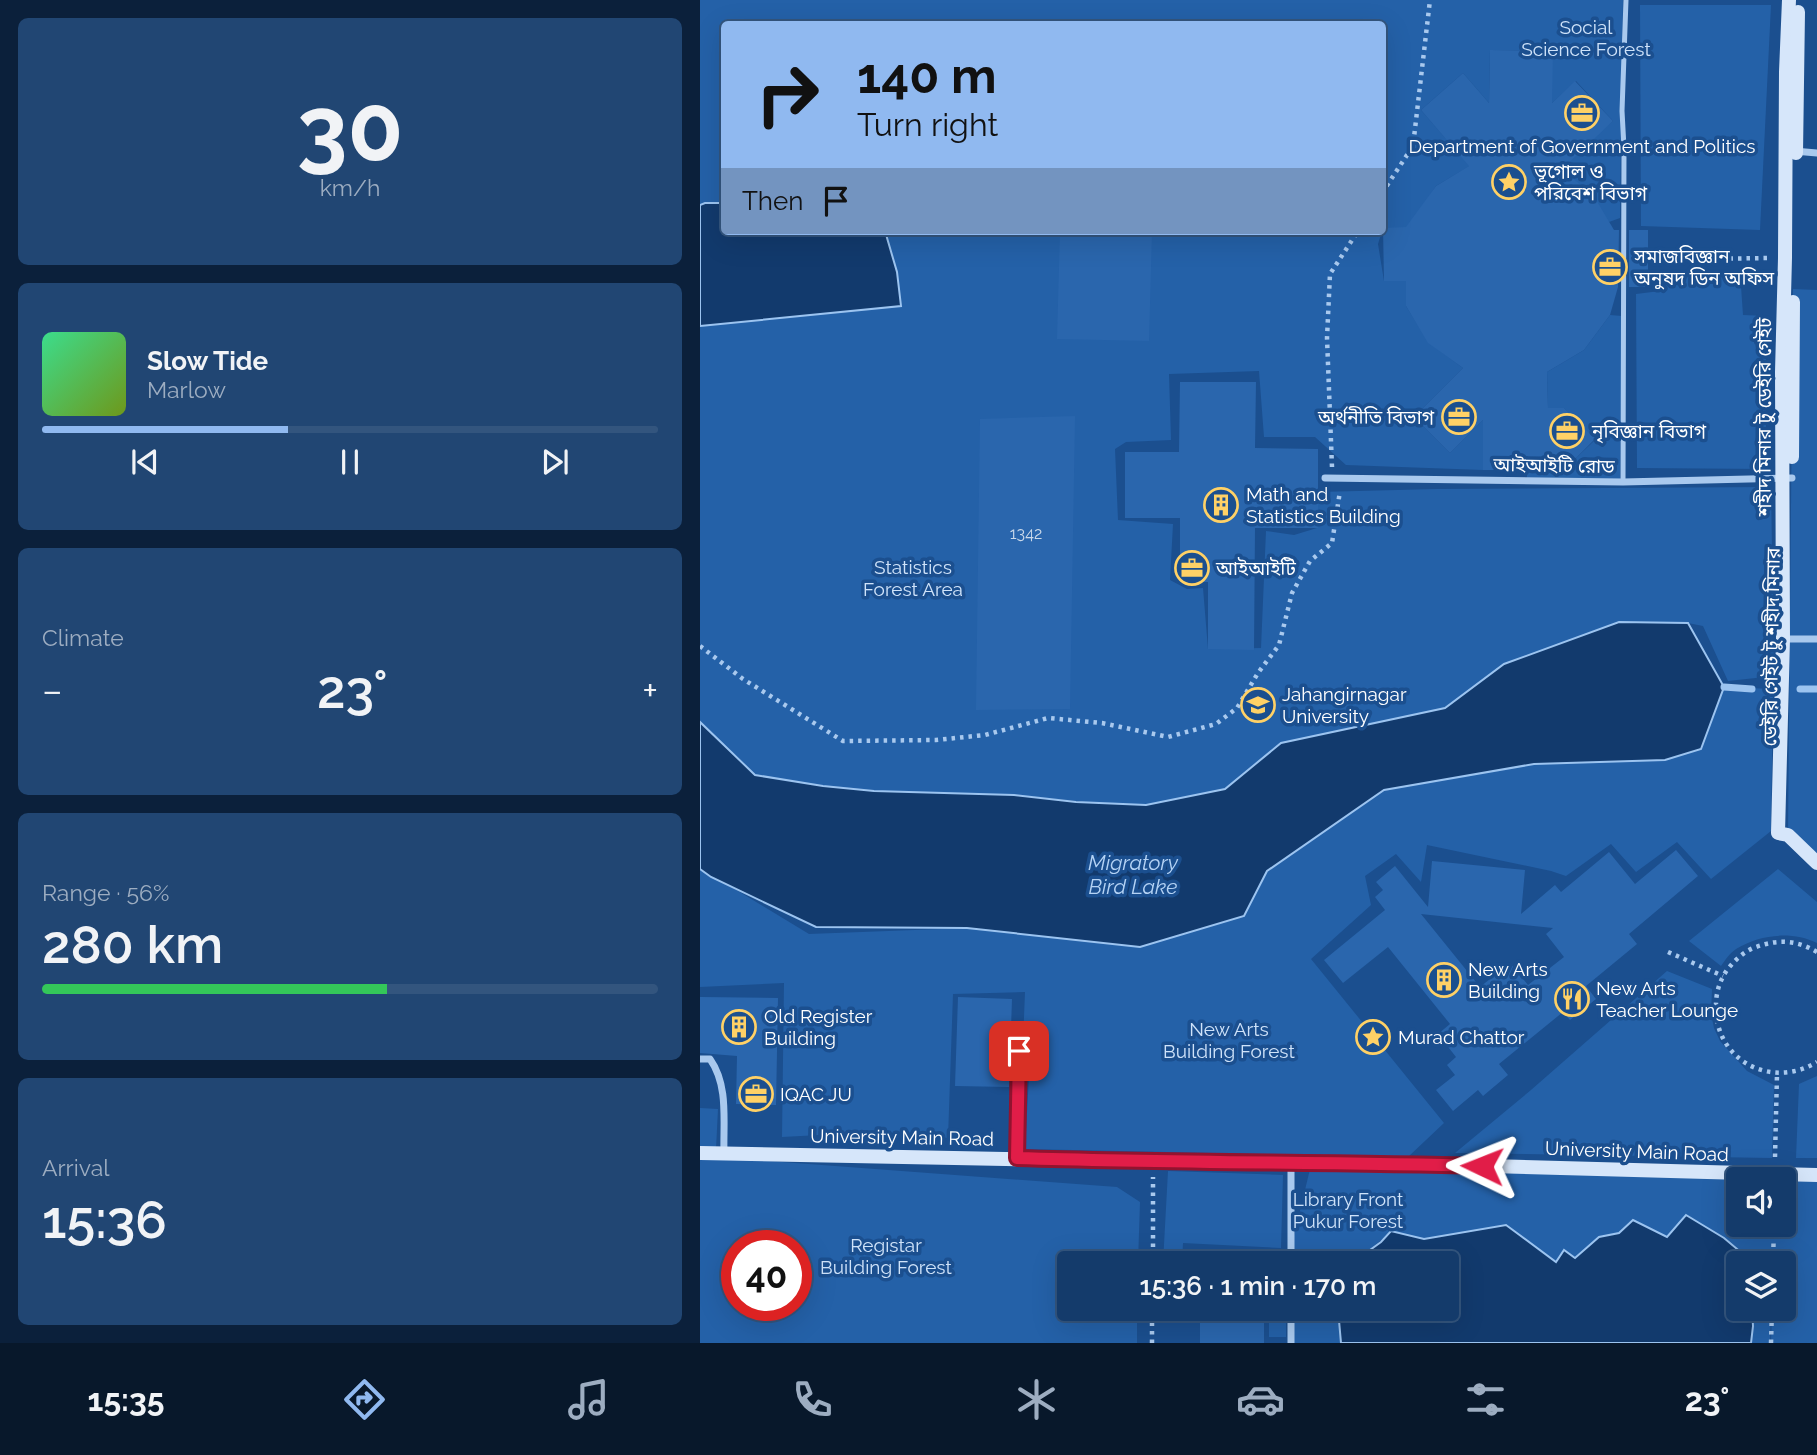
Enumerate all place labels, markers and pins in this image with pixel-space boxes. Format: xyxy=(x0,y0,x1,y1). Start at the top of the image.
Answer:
office icon: Department of Government and Politics xyxy=(1563,94,1601,132)
place label: Department of Government and Politics xyxy=(1408,135,1756,157)
place label: ভূগোল ও পরিবেশ বিভাগ xyxy=(1533,160,1648,204)
place icon: ভূগোল ও পরিবেশ বিভাগ xyxy=(1490,163,1528,201)
place label: সমাজবিজ্ঞান অনুষদ ডিন অফিস xyxy=(1633,245,1775,290)
office icon: সমাজবিজ্ঞান অনুষদ ডিন অফিস xyxy=(1591,248,1629,286)
office icon: অর্থনীতি বিভাগ xyxy=(1440,398,1478,436)
place label: অর্থনীতি বিভাগ xyxy=(1317,406,1435,428)
office icon: নৃবিজ্ঞান বিভাগ xyxy=(1548,412,1586,450)
place label: নৃবিজ্ঞান বিভাগ xyxy=(1591,420,1707,444)
place label: Math and Statistics Building xyxy=(1246,483,1401,527)
building icon: Math and Statistics Building xyxy=(1202,486,1240,524)
office icon: আইআইটি xyxy=(1173,549,1211,587)
place label: আইআইটি xyxy=(1215,557,1296,579)
place label: Jahangirnagar University xyxy=(1282,683,1407,727)
school or university icon: Jahangirnagar University xyxy=(1239,686,1277,724)
place label: New Arts Building xyxy=(1468,958,1548,1002)
building icon: New Arts Building xyxy=(1425,961,1463,999)
place label: New Arts Teacher Lounge xyxy=(1596,977,1738,1021)
restaurant icon: New Arts Teacher Lounge xyxy=(1553,980,1591,1018)
place label: Old Register Building xyxy=(764,1005,873,1049)
building icon: Old Register Building xyxy=(720,1008,758,1046)
place icon: Murad Chattor xyxy=(1354,1018,1392,1056)
pin xyxy=(989,1021,1049,1081)
place label: Murad Chattor xyxy=(1398,1026,1525,1048)
office icon: IQAC JU xyxy=(737,1075,775,1113)
place label: IQAC JU xyxy=(780,1083,852,1105)

